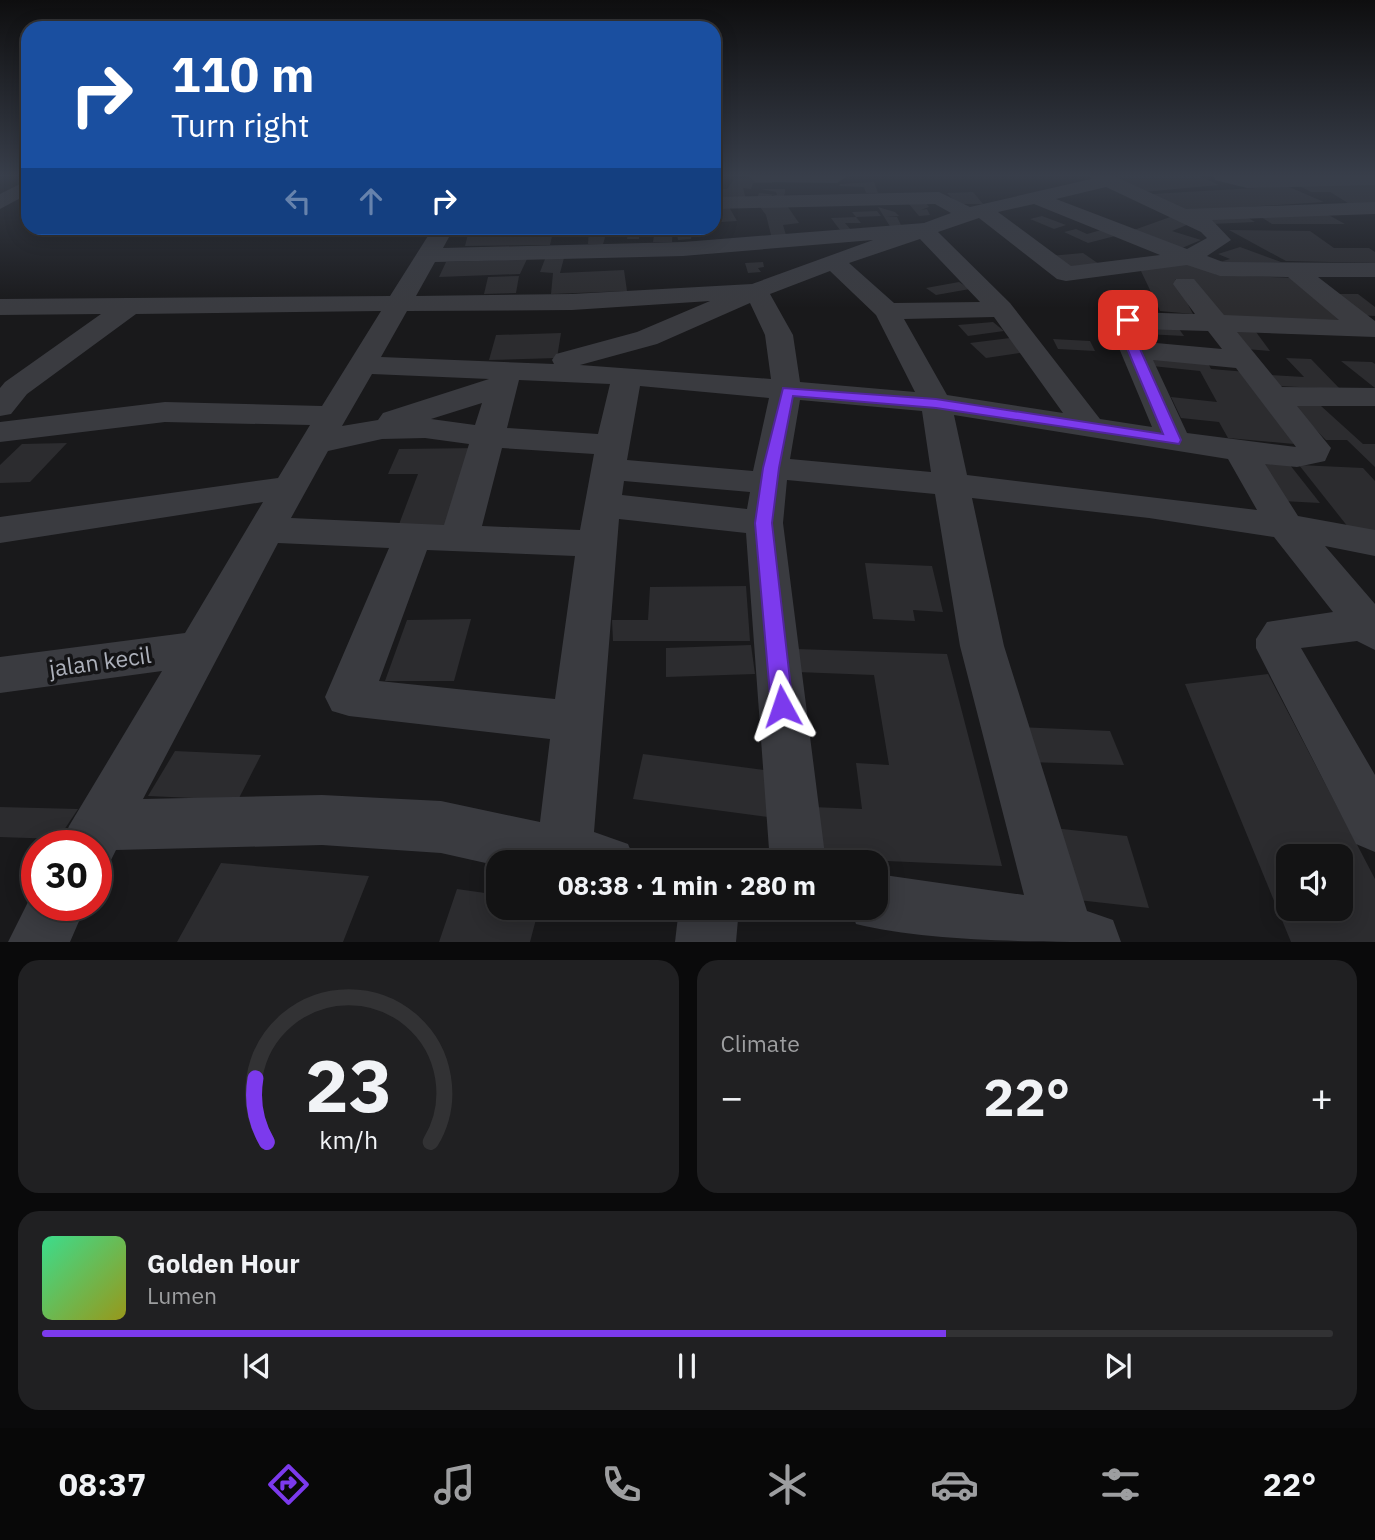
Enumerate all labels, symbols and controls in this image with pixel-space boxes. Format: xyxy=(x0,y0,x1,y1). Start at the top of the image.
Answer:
text: 110 m xyxy=(171,42,315,105)
icon: right xyxy=(56,49,147,140)
text: Turn right xyxy=(171,104,309,146)
icon: left xyxy=(279,182,317,220)
icon: ahead xyxy=(352,182,390,220)
icon: right xyxy=(425,182,463,220)
pin xyxy=(1098,290,1158,350)
icon: arrive xyxy=(1109,301,1147,339)
street label: jalan kecil xyxy=(47,639,153,683)
position arrow xyxy=(745,669,819,743)
speed limit sign: 30 xyxy=(21,830,112,921)
map controls xyxy=(1276,844,1353,921)
button: sound xyxy=(1276,844,1353,921)
text: 08:38 · 1 min · 280 m xyxy=(558,868,816,902)
text: Climate xyxy=(721,1028,800,1058)
text: 23 xyxy=(305,1038,392,1133)
text: 22° xyxy=(983,1063,1070,1130)
text: − xyxy=(721,1072,743,1121)
text: + xyxy=(1310,1072,1333,1121)
text: km/h xyxy=(319,1123,378,1156)
text: Golden Hour xyxy=(147,1246,300,1280)
text: Lumen xyxy=(147,1280,217,1310)
icon: previous xyxy=(238,1347,276,1385)
icon: pause xyxy=(668,1347,706,1385)
icon: next xyxy=(1099,1347,1137,1385)
icon: directions xyxy=(264,1460,313,1509)
icon: music xyxy=(430,1460,479,1509)
icon: phone xyxy=(597,1460,646,1509)
icon: climate xyxy=(763,1460,812,1509)
icon: car xyxy=(930,1460,979,1509)
icon: filters xyxy=(1096,1460,1145,1509)
text: 08:37 xyxy=(59,1463,146,1505)
text: 22° xyxy=(1263,1463,1316,1505)

